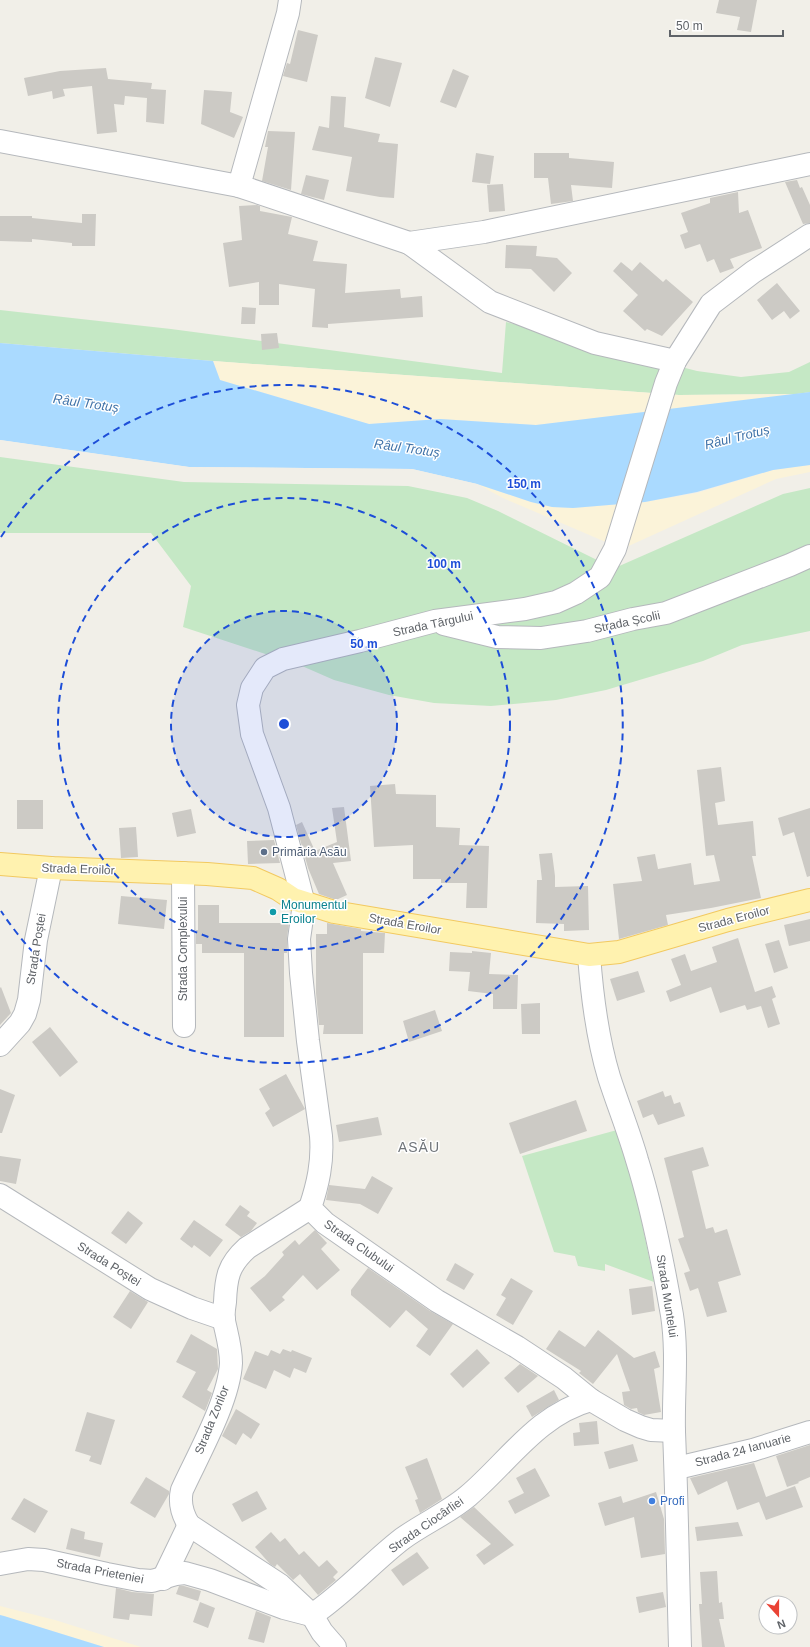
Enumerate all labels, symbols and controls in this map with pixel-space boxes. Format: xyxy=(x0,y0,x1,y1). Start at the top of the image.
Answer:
scale bar xyxy=(670,12,783,38)
text: 50 m xyxy=(676,19,703,33)
water label: Râul Trotuș xyxy=(52,391,120,415)
water label: Râul Trotuș xyxy=(703,422,771,452)
water label: Râul Trotuș xyxy=(373,436,441,460)
text: 150 m xyxy=(507,477,541,491)
text: 100 m xyxy=(427,557,461,571)
street label: Strada Școlii xyxy=(593,608,661,636)
street label: Strada Târgului xyxy=(392,609,474,639)
text: 50 m xyxy=(350,637,378,651)
centre of rings xyxy=(277,717,291,731)
place label: Primăria Asău xyxy=(272,845,347,859)
marker: Primăria Asău xyxy=(259,847,269,857)
street label: Strada Eroilor xyxy=(41,861,115,877)
street label: Strada Complexului xyxy=(176,897,190,1001)
place label: Monumentul Eroilor xyxy=(281,898,347,926)
street label: Strada Eroilor xyxy=(697,903,771,935)
marker: Monumentul Eroilor xyxy=(268,907,278,917)
street label: Strada Eroilor xyxy=(368,911,442,937)
street label: Strada Poștei xyxy=(23,912,49,986)
district label: ASĂU xyxy=(398,1139,440,1155)
street label: Strada Clubului xyxy=(321,1217,397,1275)
street label: Strada Poștei xyxy=(75,1239,143,1289)
street label: Strada Muntelui xyxy=(654,1253,680,1339)
street label: Strada Zorilor xyxy=(192,1384,232,1456)
street label: Strada 24 Ianuarie xyxy=(693,1430,793,1470)
street label: Strada Ciocârliei xyxy=(386,1494,466,1556)
place label: Profi xyxy=(660,1494,685,1508)
marker: Profi xyxy=(647,1496,657,1506)
street label: Strada Prieteniei xyxy=(55,1556,145,1586)
north arrow xyxy=(758,1595,798,1635)
text: N xyxy=(776,1617,787,1631)

